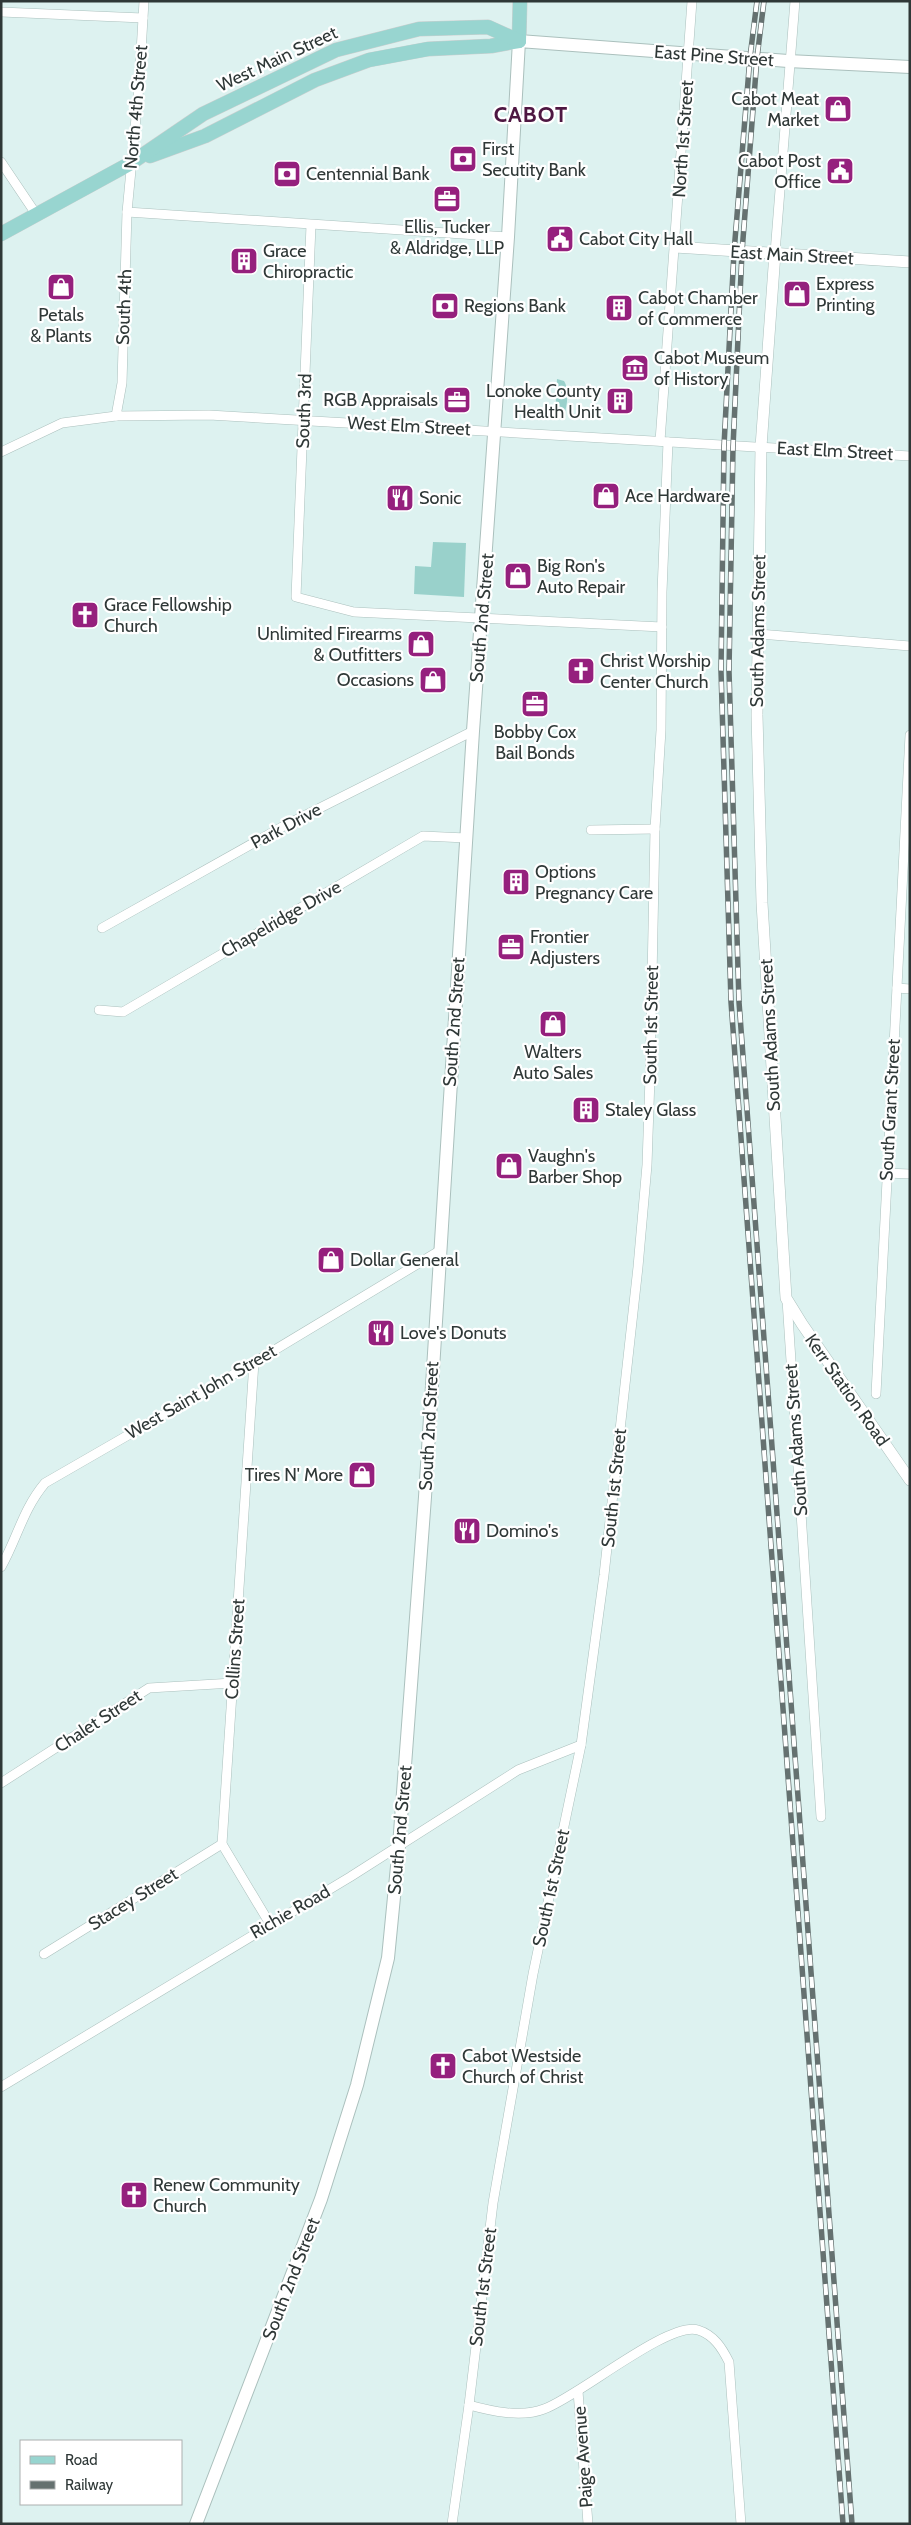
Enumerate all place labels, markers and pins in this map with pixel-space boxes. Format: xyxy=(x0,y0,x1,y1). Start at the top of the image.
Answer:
place label: Cabot Meat Market xyxy=(731,88,819,131)
shop icon: Cabot Meat Market xyxy=(823,94,853,124)
place label: First Secutity Bank xyxy=(482,138,587,181)
bank icon: First Secutity Bank xyxy=(448,144,478,174)
place label: Cabot Post Office xyxy=(738,150,821,193)
public building icon: Cabot Post Office xyxy=(825,156,855,186)
bank icon: Centennial Bank xyxy=(272,159,302,189)
place label: Centennial Bank xyxy=(306,163,431,185)
office icon: Ellis, Tucker & Aldridge, LLP xyxy=(432,184,462,214)
place label: Ellis, Tucker & Aldridge, LLP xyxy=(390,216,504,259)
public building icon: Cabot City Hall xyxy=(545,224,575,254)
place label: Cabot City Hall xyxy=(579,228,694,250)
place label: Grace Chiropractic xyxy=(263,240,353,283)
building icon: Grace Chiropractic xyxy=(229,246,259,276)
shop icon: Petals & Plants xyxy=(46,272,76,302)
place label: Express Printing xyxy=(816,273,876,316)
shop icon: Express Printing xyxy=(782,279,812,309)
place label: Cabot Chamber of Commerce xyxy=(638,287,758,330)
bank icon: Regions Bank xyxy=(430,291,460,321)
building icon: Cabot Chamber of Commerce xyxy=(604,293,634,323)
place label: Regions Bank xyxy=(464,295,567,317)
place label: Petals & Plants xyxy=(30,304,92,347)
place label: Cabot Museum of History xyxy=(654,347,769,390)
museum icon: Cabot Museum of History xyxy=(620,353,650,383)
place label: Lonoke County Health Unit xyxy=(486,380,601,423)
office icon: RGB Appraisals xyxy=(442,385,472,415)
building icon: Lonoke County Health Unit xyxy=(605,386,635,416)
place label: RGB Appraisals xyxy=(323,389,438,411)
shop icon: Ace Hardware xyxy=(591,481,621,511)
restaurant icon: Sonic xyxy=(385,483,415,513)
place label: Ace Hardware xyxy=(625,485,730,507)
place label: Sonic xyxy=(419,487,461,509)
place label: Big Ron's Auto Repair xyxy=(537,555,625,598)
shop icon: Big Ron's Auto Repair xyxy=(503,561,533,591)
place label: Grace Fellowship Church xyxy=(104,594,232,637)
church icon: Grace Fellowship Church xyxy=(70,600,100,630)
place label: Unlimited Firearms & Outfitters xyxy=(257,623,402,666)
shop icon: Unlimited Firearms & Outfitters xyxy=(406,629,436,659)
place label: Christ Worship Center Church xyxy=(600,650,711,693)
church icon: Christ Worship Center Church xyxy=(566,656,596,686)
shop icon: Occasions xyxy=(418,665,448,695)
place label: Occasions xyxy=(337,669,414,691)
office icon: Bobby Cox Bail Bonds xyxy=(520,689,550,719)
place label: Bobby Cox Bail Bonds xyxy=(494,721,577,764)
place label: Options Pregnancy Care xyxy=(535,861,653,904)
building icon: Options Pregnancy Care xyxy=(501,867,531,897)
place label: Frontier Adjusters xyxy=(530,926,600,969)
office icon: Frontier Adjusters xyxy=(496,932,526,962)
shop icon: Walters Auto Sales xyxy=(538,1009,568,1039)
place label: Walters Auto Sales xyxy=(513,1041,593,1084)
building icon: Staley Glass xyxy=(571,1095,601,1125)
place label: Staley Glass xyxy=(605,1099,696,1121)
place label: Vaughn's Barber Shop xyxy=(528,1145,622,1188)
shop icon: Vaughn's Barber Shop xyxy=(494,1151,524,1181)
shop icon: Dollar General xyxy=(316,1245,346,1275)
place label: Dollar General xyxy=(350,1249,459,1271)
restaurant icon: Love's Donuts xyxy=(366,1318,396,1348)
place label: Love's Donuts xyxy=(400,1322,507,1344)
shop icon: Tires N' More xyxy=(347,1460,377,1490)
place label: Tires N' More xyxy=(245,1464,343,1486)
restaurant icon: Domino's xyxy=(452,1516,482,1546)
place label: Domino's xyxy=(486,1520,558,1542)
place label: Cabot Westside Church of Christ xyxy=(462,2045,583,2088)
church icon: Cabot Westside Church of Christ xyxy=(428,2051,458,2081)
place label: Renew Community Church xyxy=(153,2174,300,2217)
church icon: Renew Community Church xyxy=(119,2180,149,2210)

